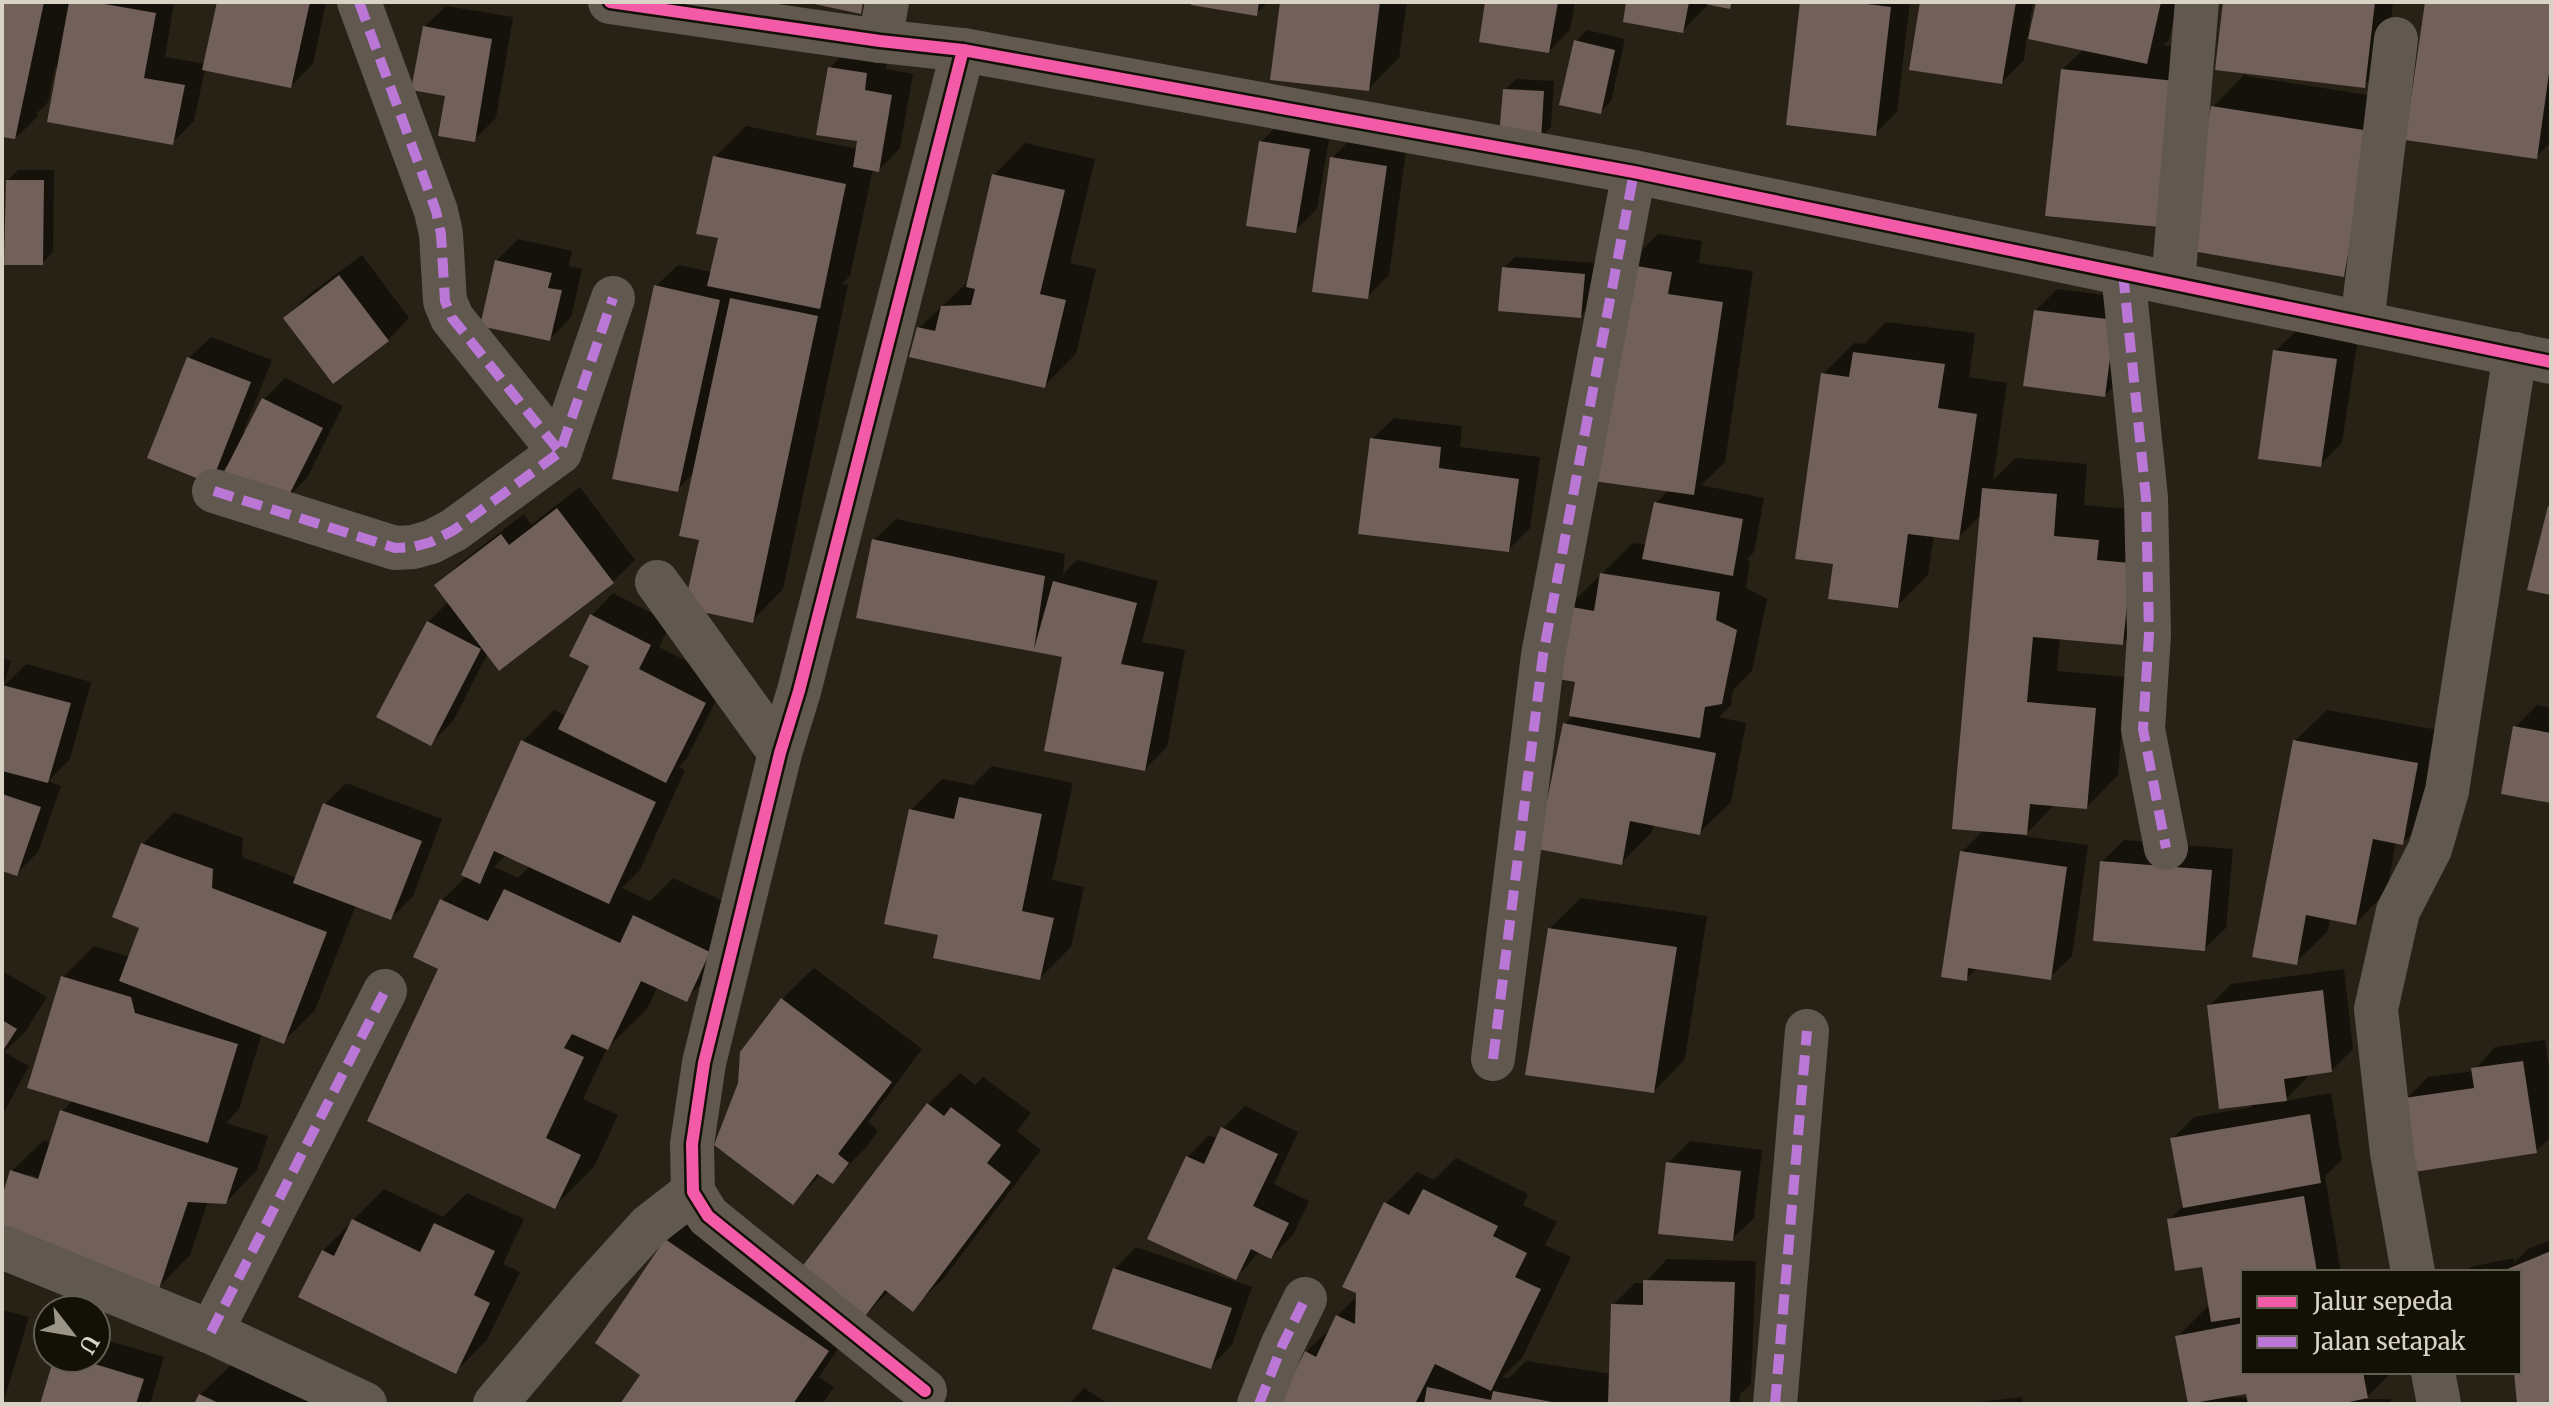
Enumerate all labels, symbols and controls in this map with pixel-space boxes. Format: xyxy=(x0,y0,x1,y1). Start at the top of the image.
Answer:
legend xyxy=(2241,1270,2521,1374)
text: Jalur sepeda xyxy=(2312,1286,2453,1317)
north arrow xyxy=(32,1294,112,1374)
text: Jalan setapak xyxy=(2312,1326,2466,1357)
text: U xyxy=(73,1330,105,1359)

